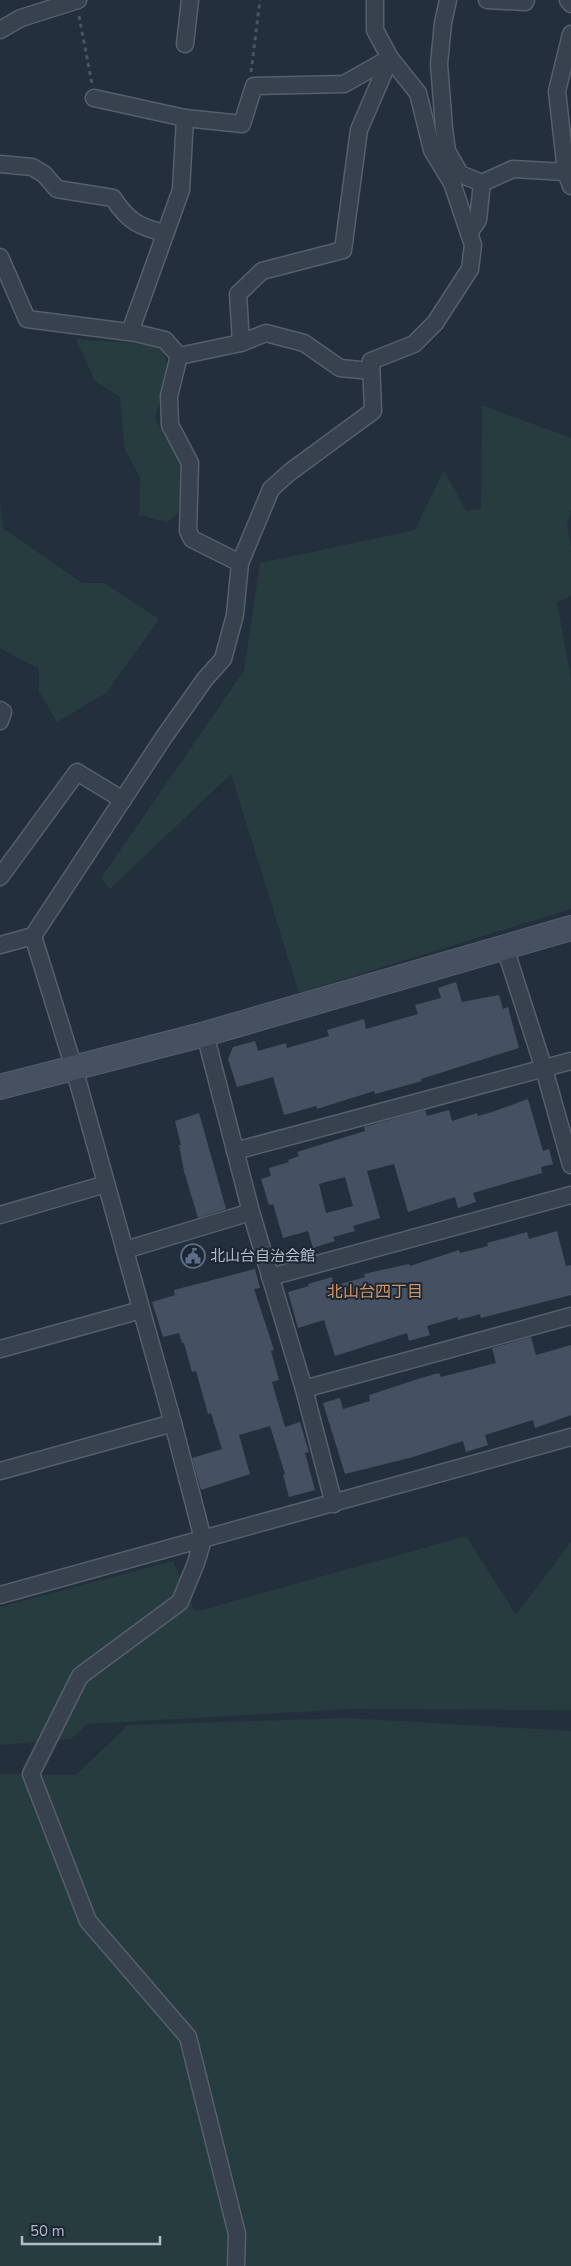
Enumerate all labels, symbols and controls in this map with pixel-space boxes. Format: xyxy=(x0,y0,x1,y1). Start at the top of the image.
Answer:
public building icon: 北山台自治会館 xyxy=(180,1243,206,1269)
place label: 北山台自治会館 xyxy=(210,1246,315,1266)
district label: 北山台四丁目 xyxy=(327,1281,423,1303)
scale bar xyxy=(22,2214,160,2246)
text: 50 m xyxy=(30,2221,65,2241)

